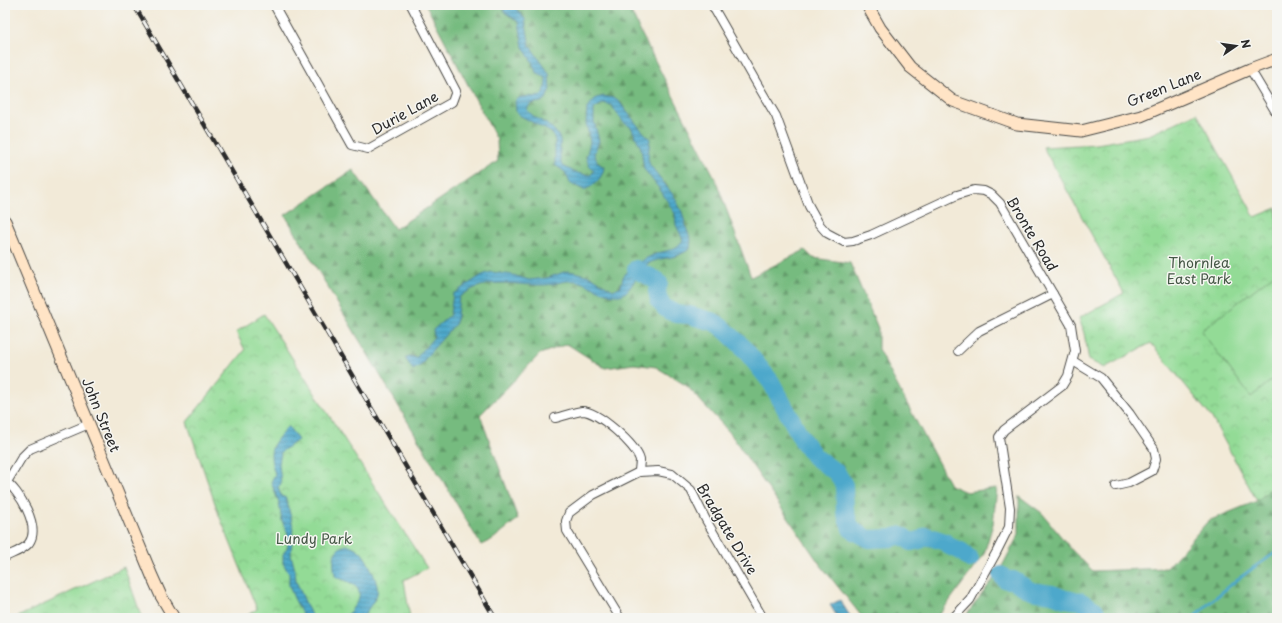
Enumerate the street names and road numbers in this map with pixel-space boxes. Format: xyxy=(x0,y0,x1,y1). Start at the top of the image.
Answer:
street label: Green Lane xyxy=(1123,63,1204,112)
street label: Durie Lane xyxy=(368,85,442,140)
street label: Bronte Road xyxy=(1002,192,1063,275)
street label: John Street xyxy=(77,374,126,456)
street label: Bradgate Drive xyxy=(692,479,763,578)

